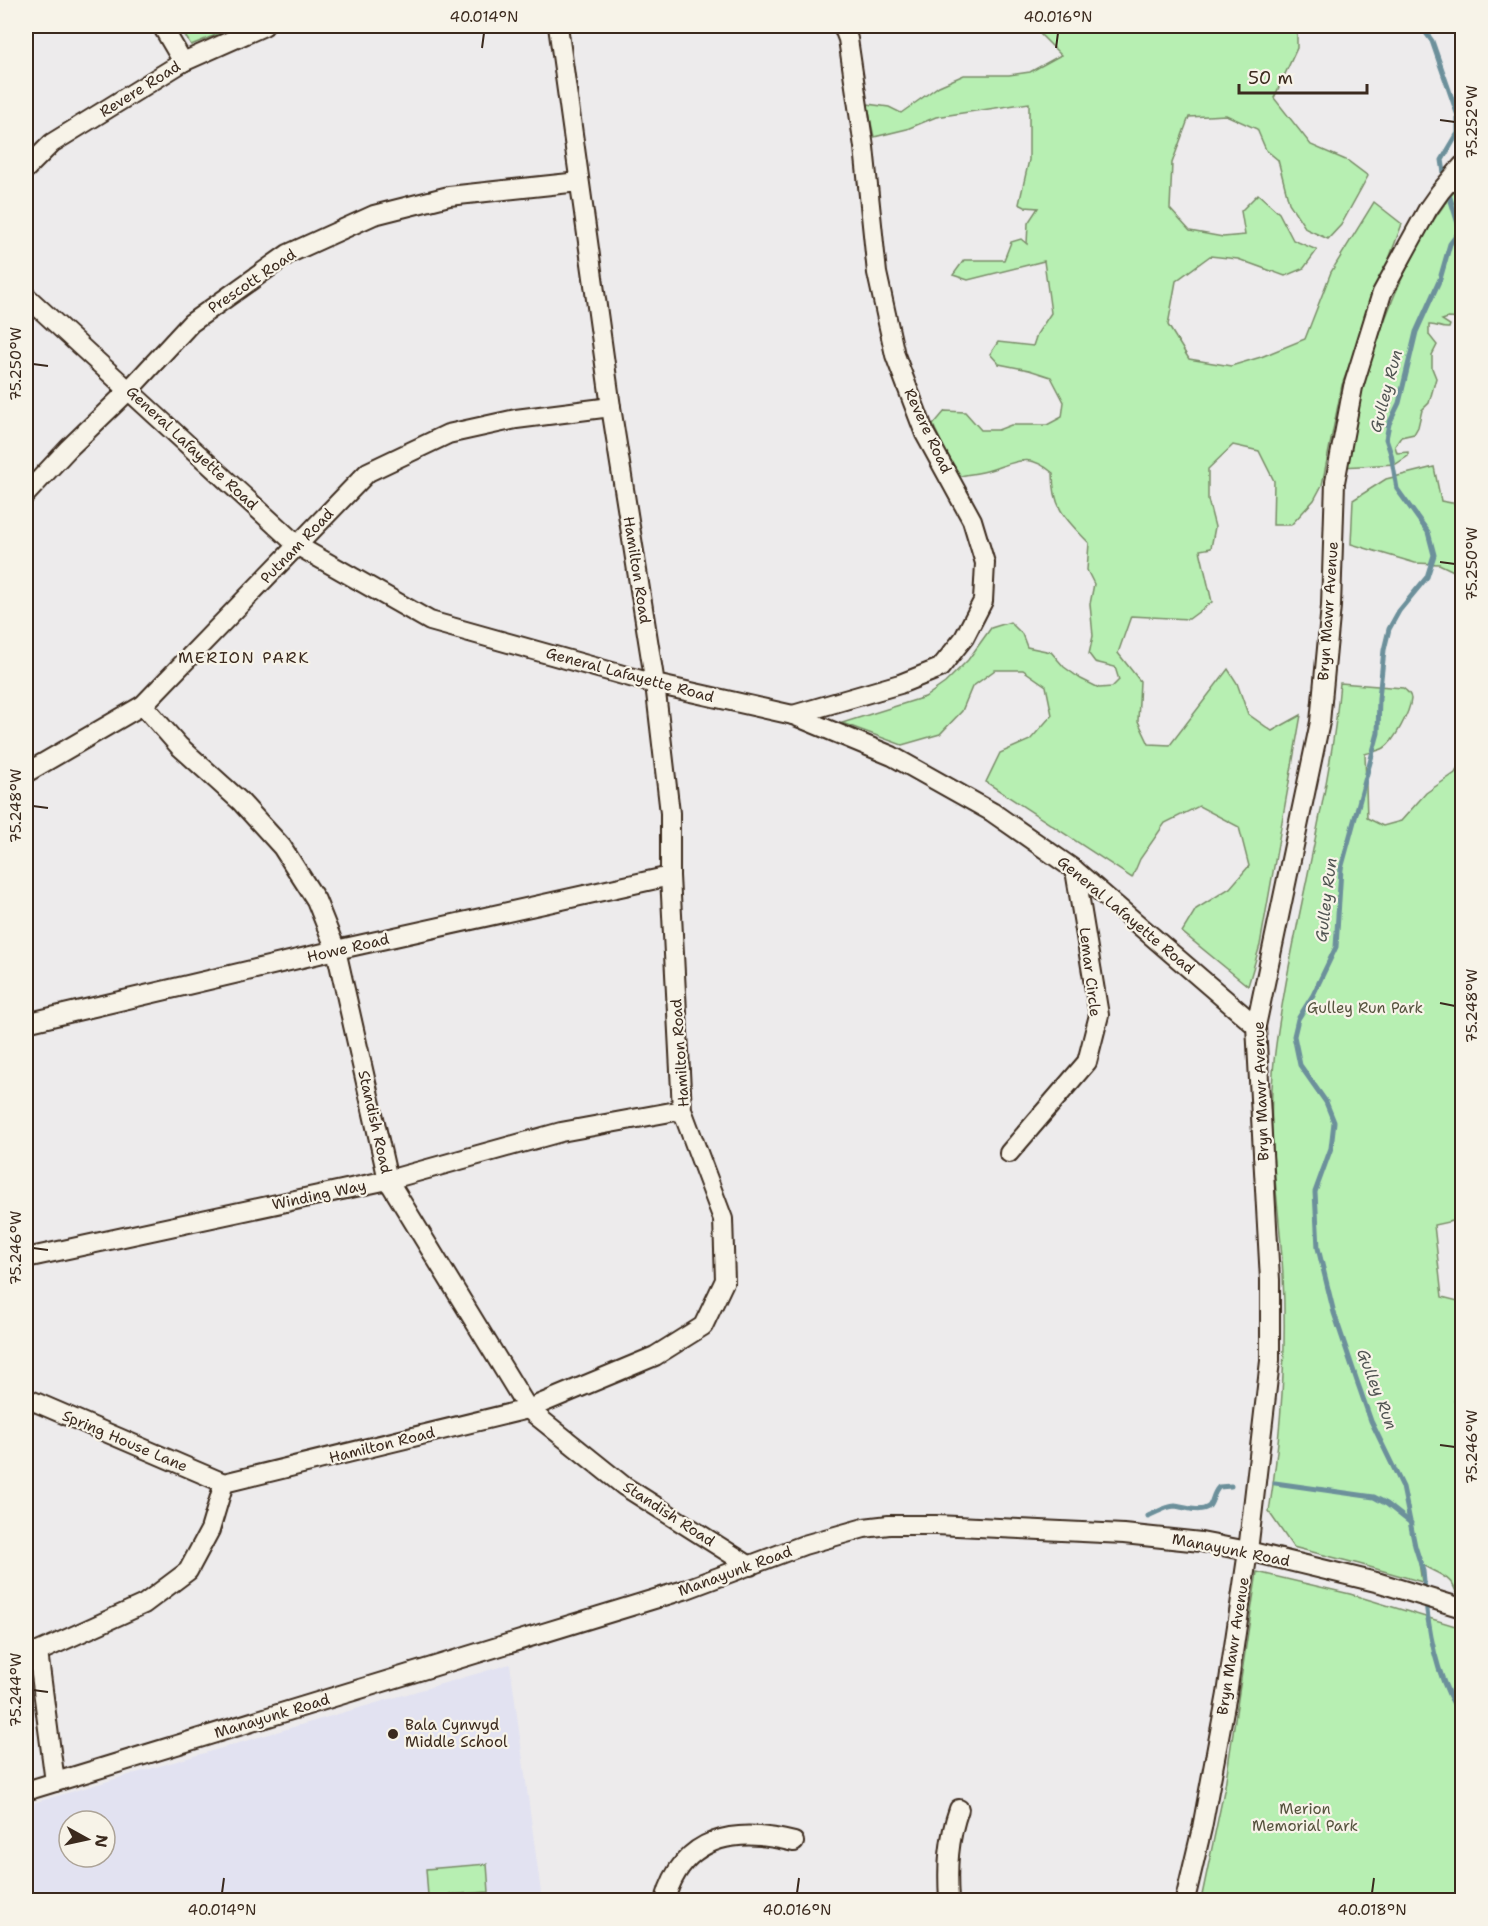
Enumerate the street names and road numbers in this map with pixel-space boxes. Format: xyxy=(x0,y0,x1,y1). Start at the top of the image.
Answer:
street label: Revere Road xyxy=(96,56,185,122)
street label: Prescott Road xyxy=(204,244,300,318)
street label: General Lafayette Road xyxy=(122,382,263,515)
street label: Revere Road xyxy=(900,385,957,477)
street label: Putnam Road xyxy=(256,504,338,588)
street label: Hamilton Road xyxy=(619,515,655,626)
street label: Bryn Mawr Avenue xyxy=(1313,541,1343,681)
street label: General Lafayette Road xyxy=(544,643,717,707)
street label: General Lafayette Road xyxy=(1053,852,1199,979)
street label: Lemar Circle xyxy=(1075,926,1105,1018)
street label: Howe Road xyxy=(305,929,392,967)
street label: Hamilton Road xyxy=(666,998,694,1108)
street label: Bryn Mawr Avenue xyxy=(1249,1021,1273,1161)
street label: Standish Road xyxy=(353,1068,397,1176)
street label: Winding Way xyxy=(270,1175,368,1215)
street label: Spring House Lane xyxy=(59,1406,191,1476)
street label: Hamilton Road xyxy=(327,1422,438,1468)
street label: Standish Road xyxy=(619,1477,719,1551)
street label: Manayunk Road xyxy=(1170,1529,1292,1571)
street label: Manayunk Road xyxy=(675,1541,795,1601)
street label: Bryn Mawr Avenue xyxy=(1212,1575,1254,1717)
street label: Manayunk Road xyxy=(212,1689,333,1743)

